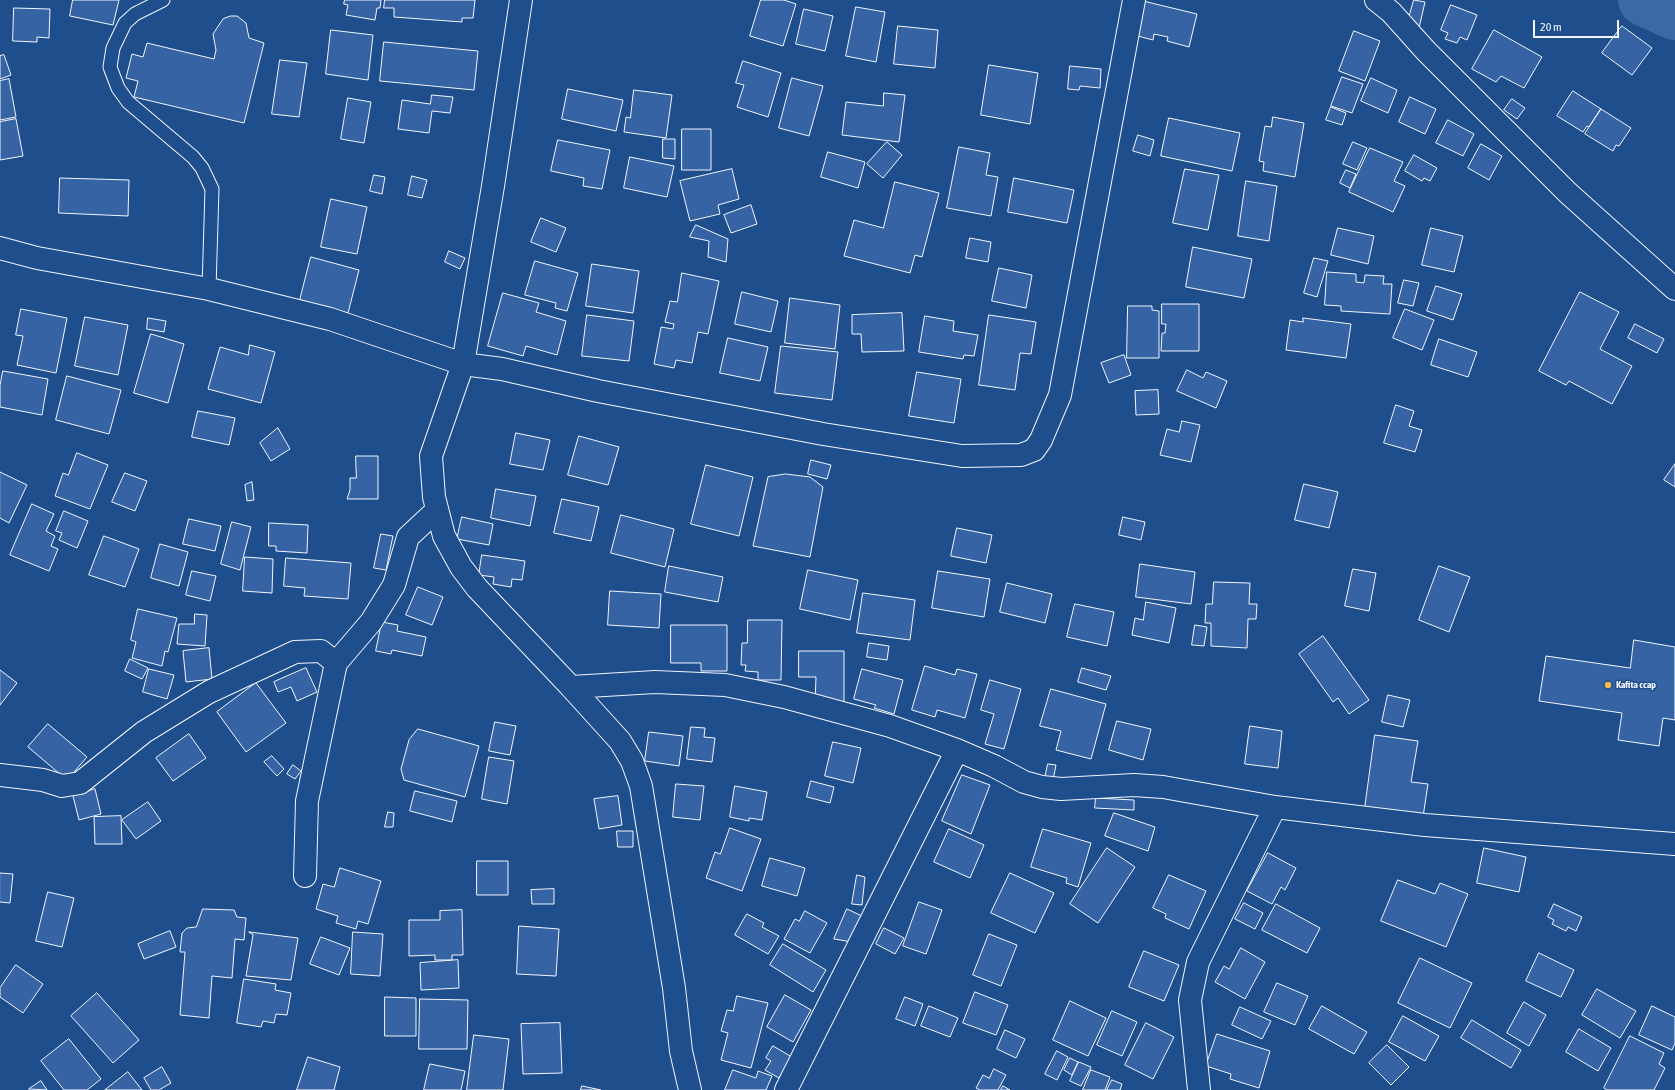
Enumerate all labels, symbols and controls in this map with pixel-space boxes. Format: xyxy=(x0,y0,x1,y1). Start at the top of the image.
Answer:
scale bar xyxy=(1535,12,1621,38)
text: 20 m xyxy=(1540,20,1562,34)
place label: Kafita ccap xyxy=(1616,679,1656,691)
marker: Kafita ccap xyxy=(1603,680,1613,690)

